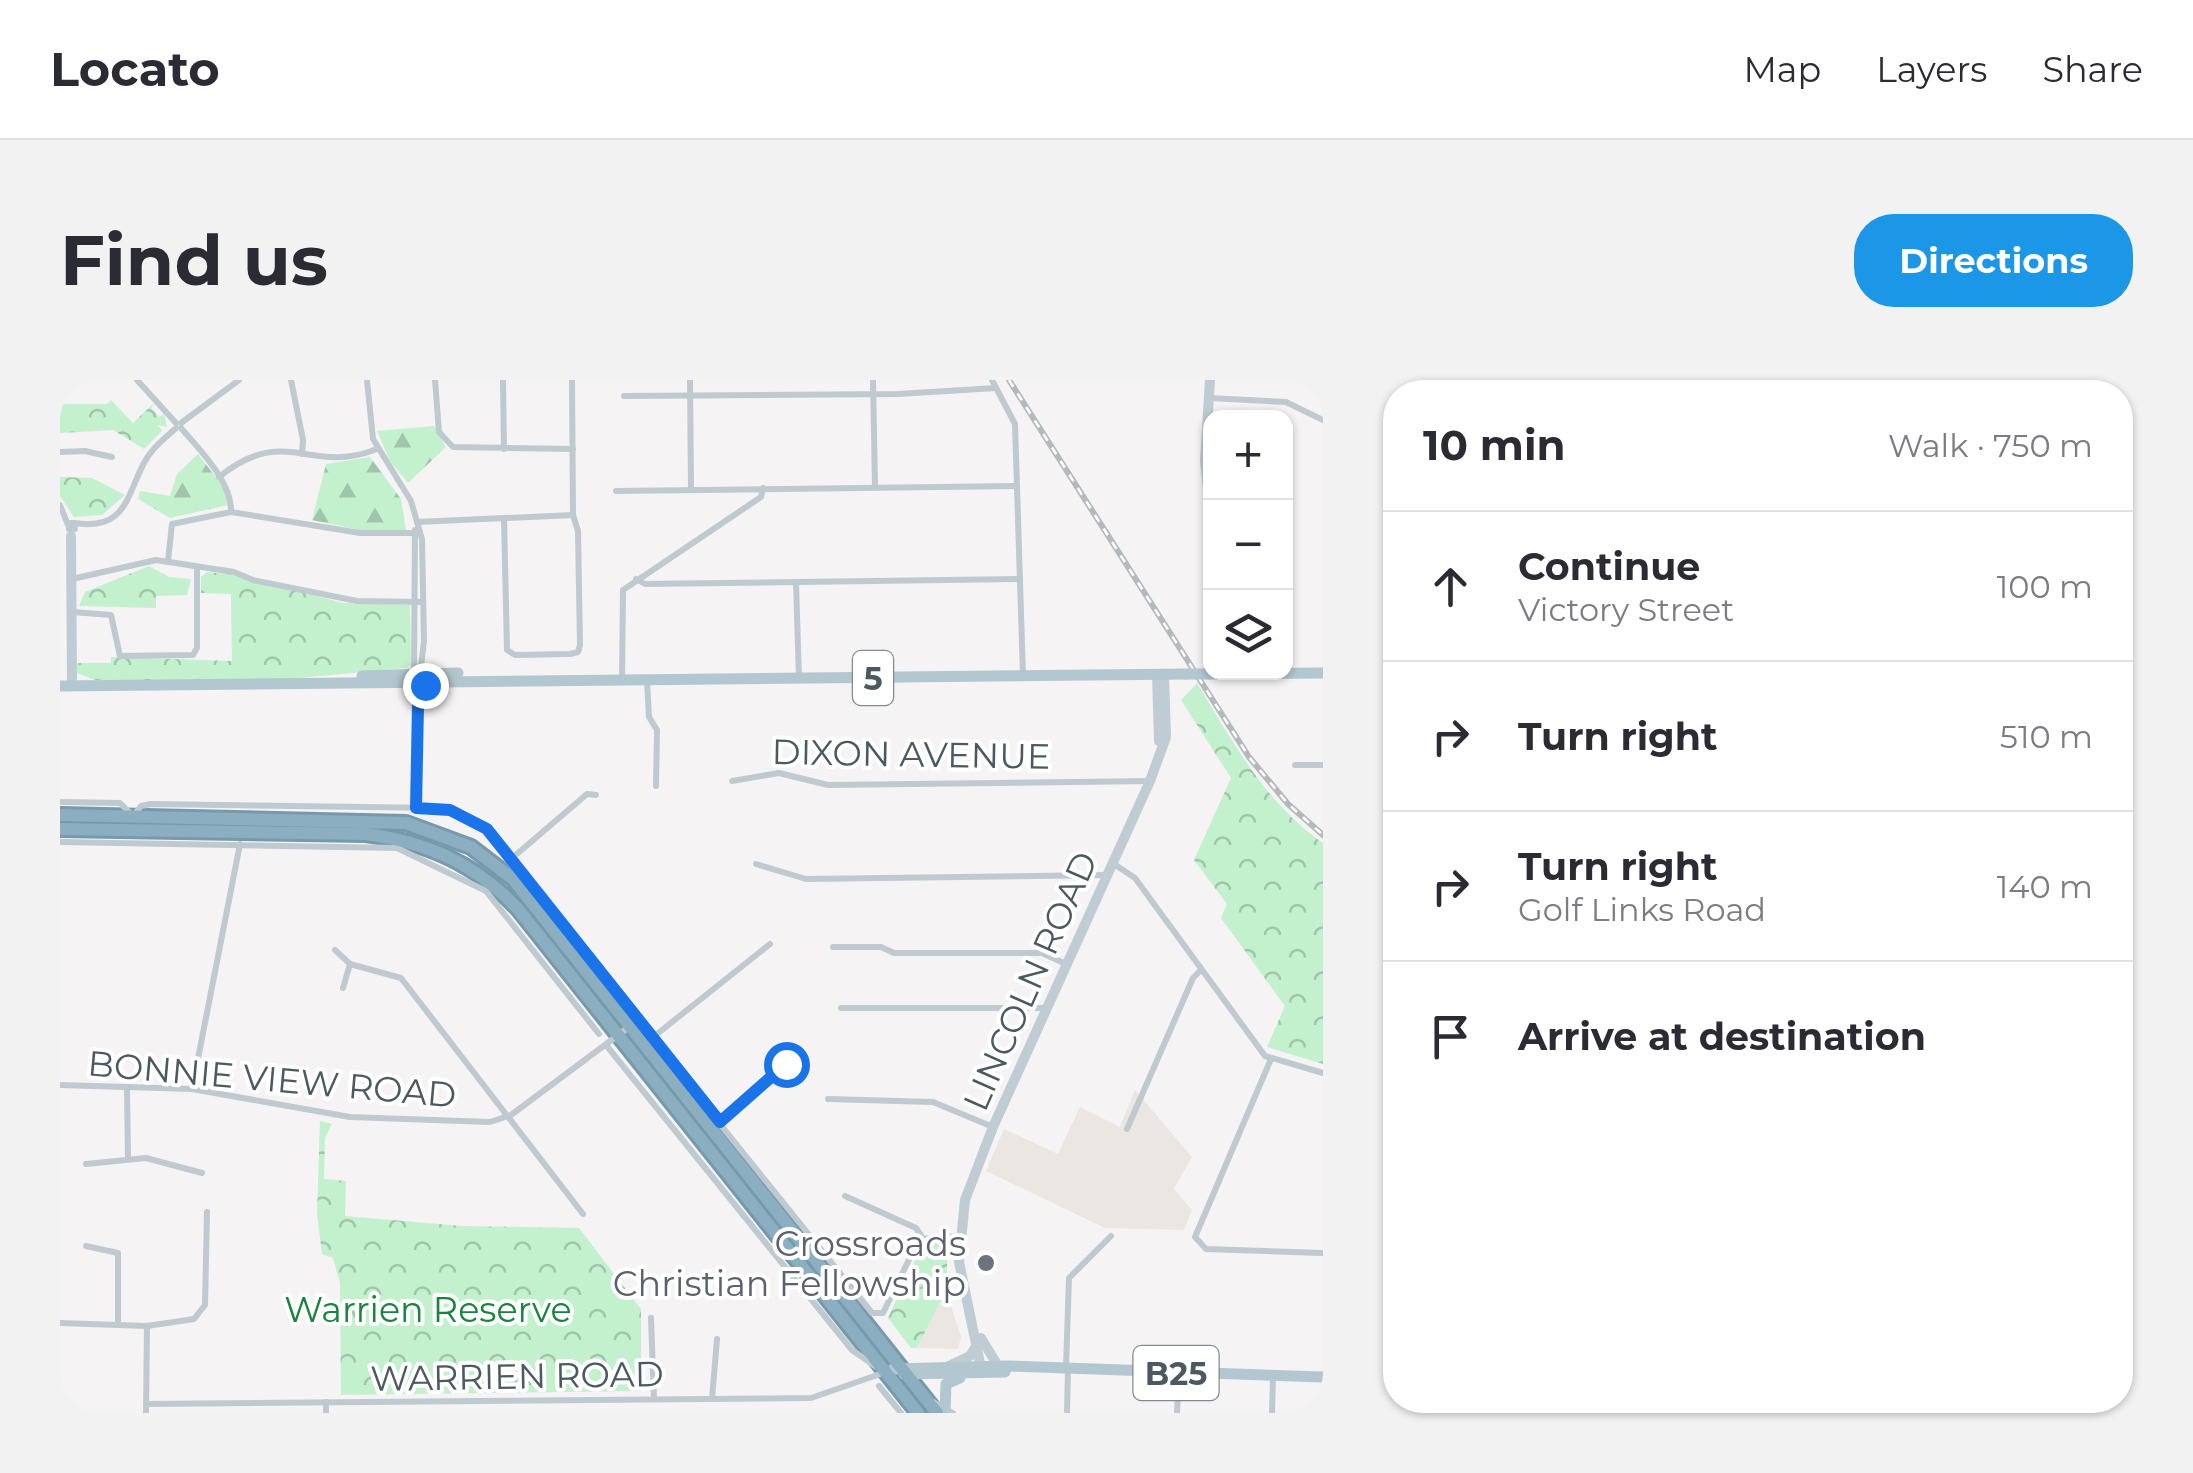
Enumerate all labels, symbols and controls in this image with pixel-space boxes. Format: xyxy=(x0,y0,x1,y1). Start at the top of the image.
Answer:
text: Locato xyxy=(50,40,220,98)
text: Map xyxy=(1743,48,1821,91)
text: Layers xyxy=(1876,48,1987,91)
text: Share xyxy=(2042,48,2143,91)
button: Directions xyxy=(1854,214,2133,307)
text: Find us xyxy=(60,217,328,303)
map controls xyxy=(1203,410,1293,680)
button: + xyxy=(1203,410,1293,500)
text: 10 min xyxy=(1423,419,1566,471)
text: Walk · 750 m xyxy=(1888,426,2093,465)
button: − xyxy=(1203,500,1293,590)
text: Continue xyxy=(1518,543,1700,590)
icon: ahead xyxy=(1423,559,1478,614)
text: 100 m xyxy=(1997,567,2093,606)
button: layers xyxy=(1203,590,1293,680)
text: Victory Street xyxy=(1518,590,1734,629)
road number: 5 xyxy=(853,651,893,705)
route end xyxy=(403,663,449,709)
icon: right xyxy=(1423,709,1478,764)
text: Turn right xyxy=(1518,713,1717,760)
text: 510 m xyxy=(2000,717,2093,756)
street label: DIXON AVENUE xyxy=(771,730,1051,778)
text: Turn right xyxy=(1518,843,1717,890)
street label: LINCOLN ROAD xyxy=(954,845,1106,1117)
icon: right xyxy=(1423,859,1478,914)
text: 140 m xyxy=(1997,867,2093,906)
text: Golf Links Road xyxy=(1518,890,1766,929)
icon: arrive xyxy=(1423,1009,1478,1064)
text: Arrive at destination xyxy=(1518,1013,1926,1060)
street label: BONNIE VIEW ROAD xyxy=(86,1041,458,1117)
route start xyxy=(764,1042,810,1088)
place label: Crossroads Christian Fellowship xyxy=(613,1222,966,1305)
marker: Crossroads Christian Fellowship xyxy=(975,1252,997,1274)
park label: Warrien Reserve xyxy=(284,1288,572,1331)
road number: B25 xyxy=(1134,1346,1218,1400)
street label: WARRIEN ROAD xyxy=(370,1352,664,1400)

